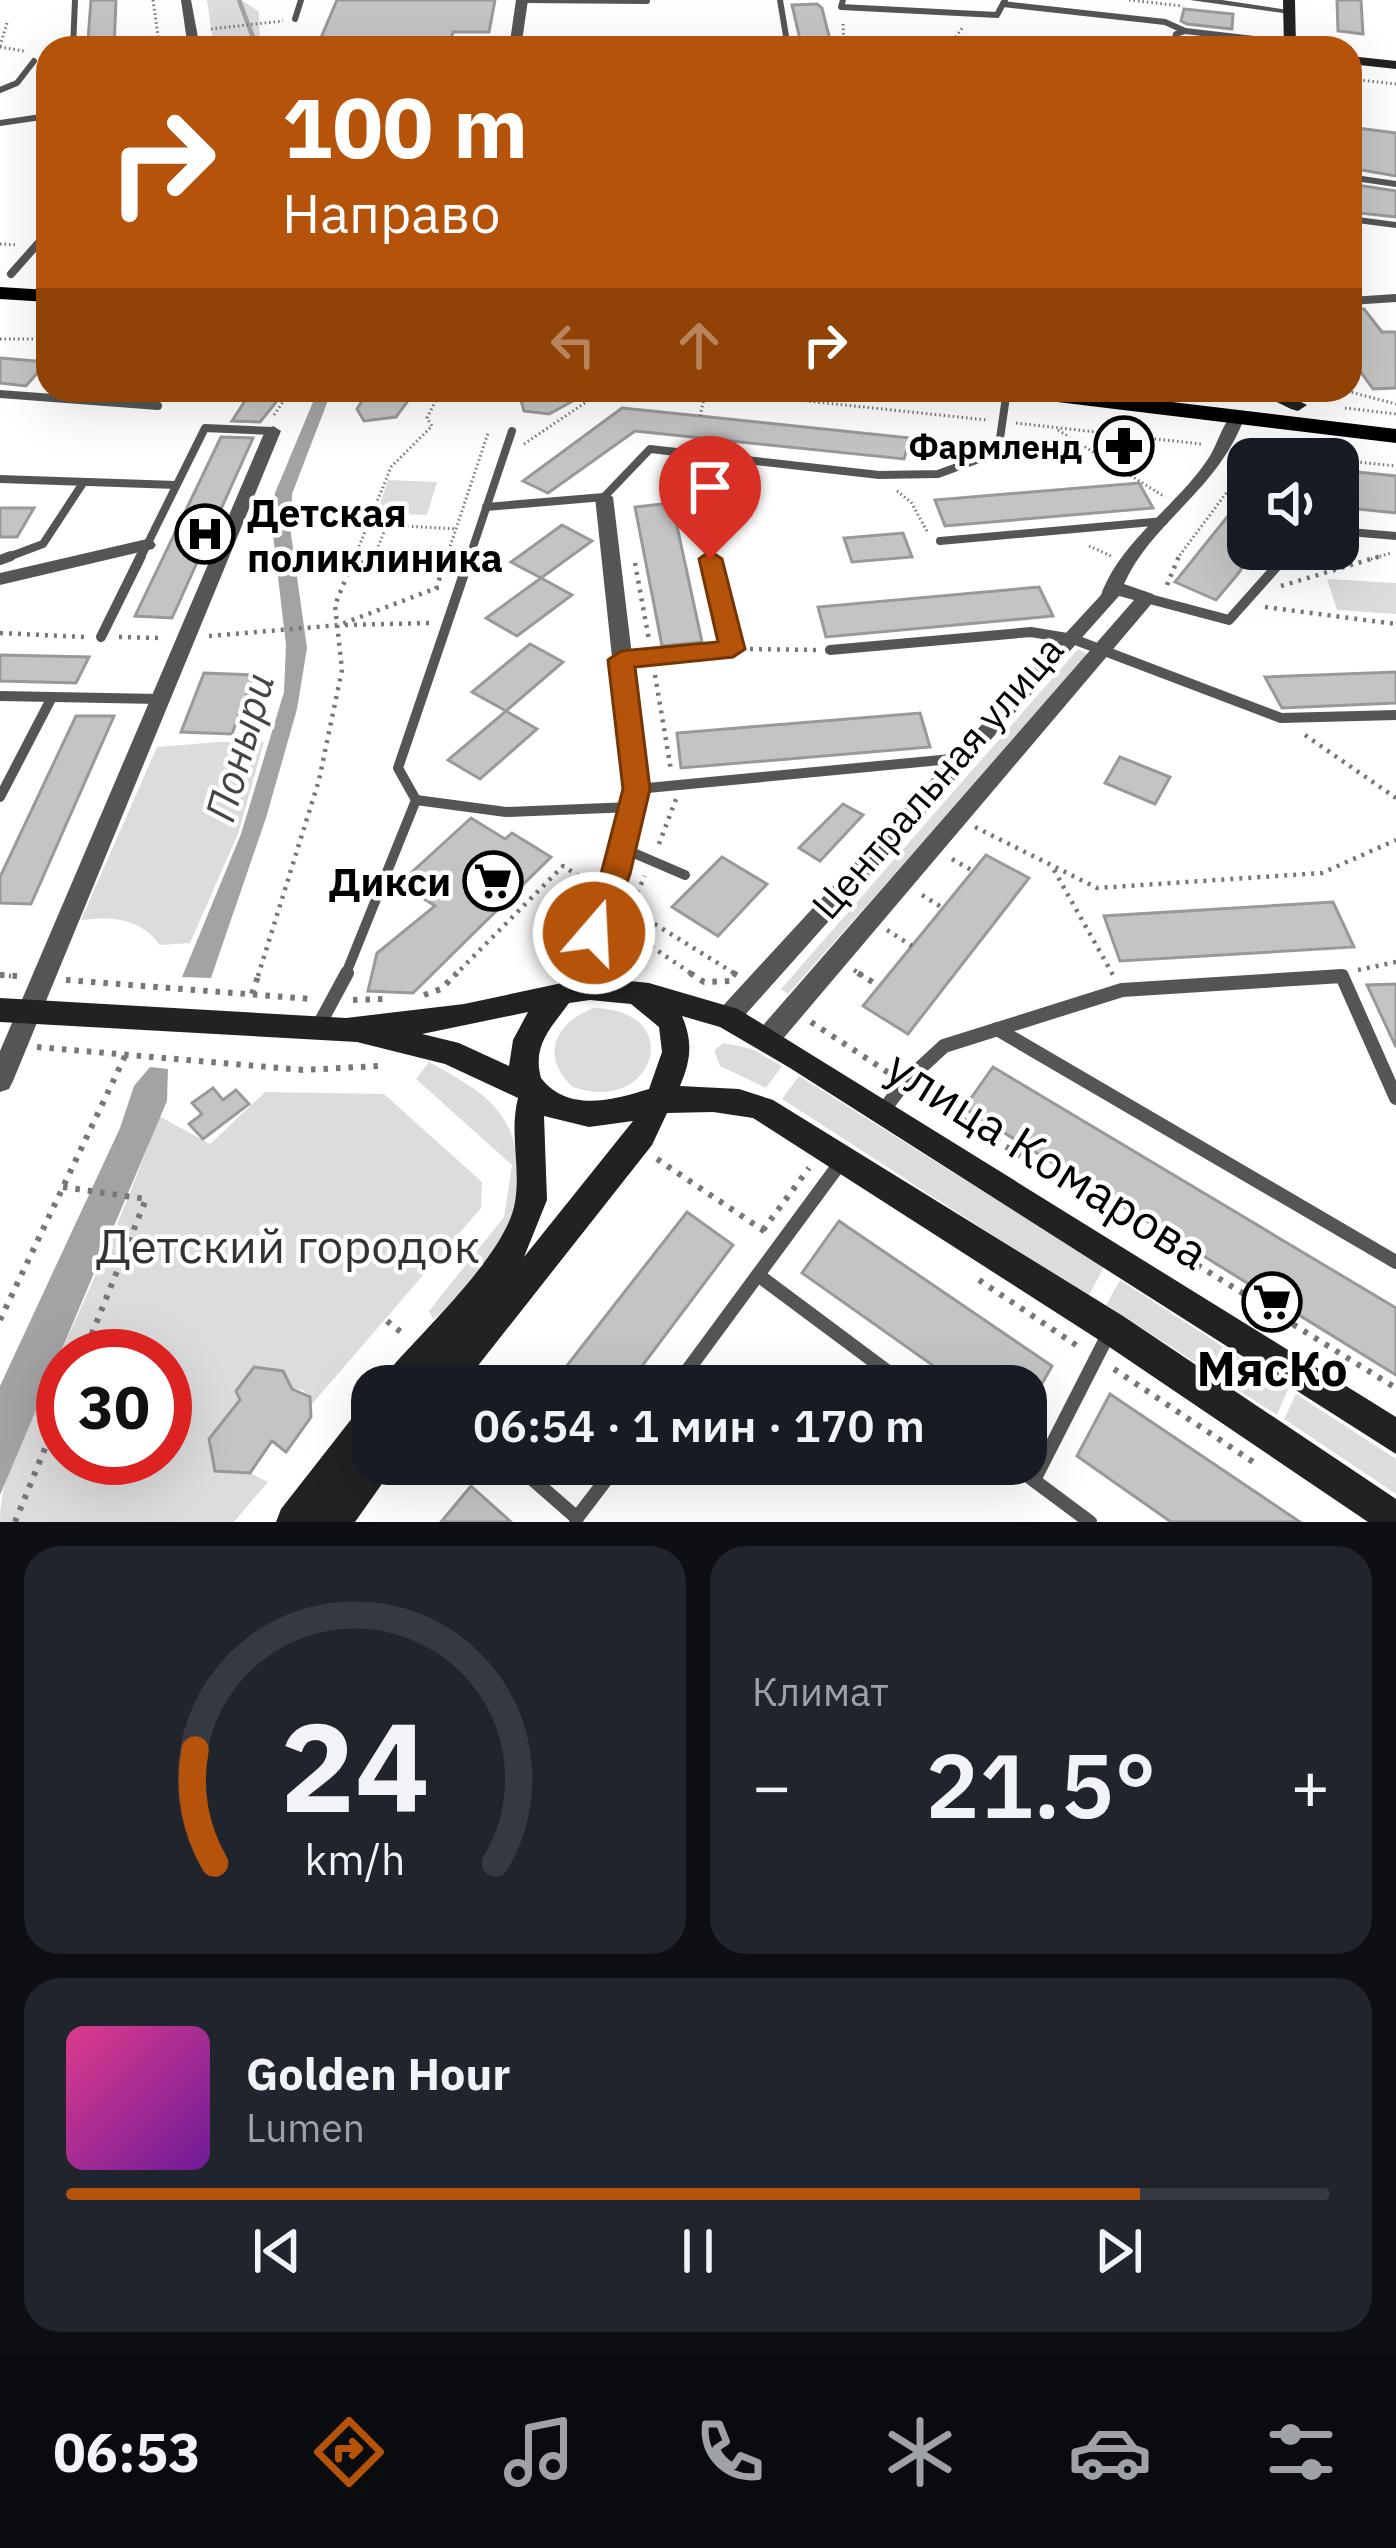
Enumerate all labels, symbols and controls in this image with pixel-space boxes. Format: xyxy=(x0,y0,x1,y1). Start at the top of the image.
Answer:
text: 100 m xyxy=(282,72,528,181)
icon: right xyxy=(84,84,240,240)
text: Направо xyxy=(282,178,500,248)
icon: left xyxy=(540,312,606,378)
icon: ahead xyxy=(666,312,732,378)
icon: right xyxy=(792,312,858,378)
pharmacy icon: Фармленд xyxy=(1093,415,1155,477)
place label: Фармленд xyxy=(909,425,1082,468)
pin xyxy=(659,436,761,559)
map controls xyxy=(1227,438,1359,570)
button: sound xyxy=(1227,438,1359,570)
icon: arrive xyxy=(677,454,743,520)
place label: Детская поликлиника xyxy=(247,487,503,583)
hospital icon: Детская поликлиника xyxy=(174,503,236,565)
street label: Центральная улица xyxy=(800,625,1074,929)
water label: Поныри xyxy=(192,666,286,828)
supermarket icon: Дикси xyxy=(462,850,524,912)
place label: Дикси xyxy=(329,856,451,907)
position arrow xyxy=(531,870,657,996)
street label: улица Комарова xyxy=(876,1035,1220,1283)
park label: Детский городок xyxy=(96,1214,480,1276)
supermarket icon: МясКо xyxy=(1241,1271,1303,1333)
speed limit sign: 30 xyxy=(36,1329,192,1485)
place label: МясКо xyxy=(1196,1337,1348,1399)
text: 06:54 · 1 мин · 170 m xyxy=(473,1396,925,1454)
text: Климат xyxy=(752,1666,889,1717)
text: 24 xyxy=(280,1684,430,1846)
text: 21.5° xyxy=(925,1726,1157,1843)
text: − xyxy=(752,1742,792,1828)
text: + xyxy=(1290,1742,1330,1828)
text: km/h xyxy=(305,1831,405,1887)
text: Golden Hour xyxy=(246,2044,510,2102)
text: Lumen xyxy=(246,2102,365,2153)
icon: previous xyxy=(244,2218,310,2284)
icon: pause xyxy=(665,2218,731,2284)
icon: next xyxy=(1086,2218,1152,2284)
icon: directions xyxy=(307,2410,391,2494)
icon: music xyxy=(497,2410,581,2494)
icon: phone xyxy=(688,2410,772,2494)
icon: climate xyxy=(878,2410,962,2494)
icon: car xyxy=(1068,2410,1152,2494)
icon: filters xyxy=(1259,2410,1343,2494)
text: 06:53 xyxy=(53,2417,201,2487)

